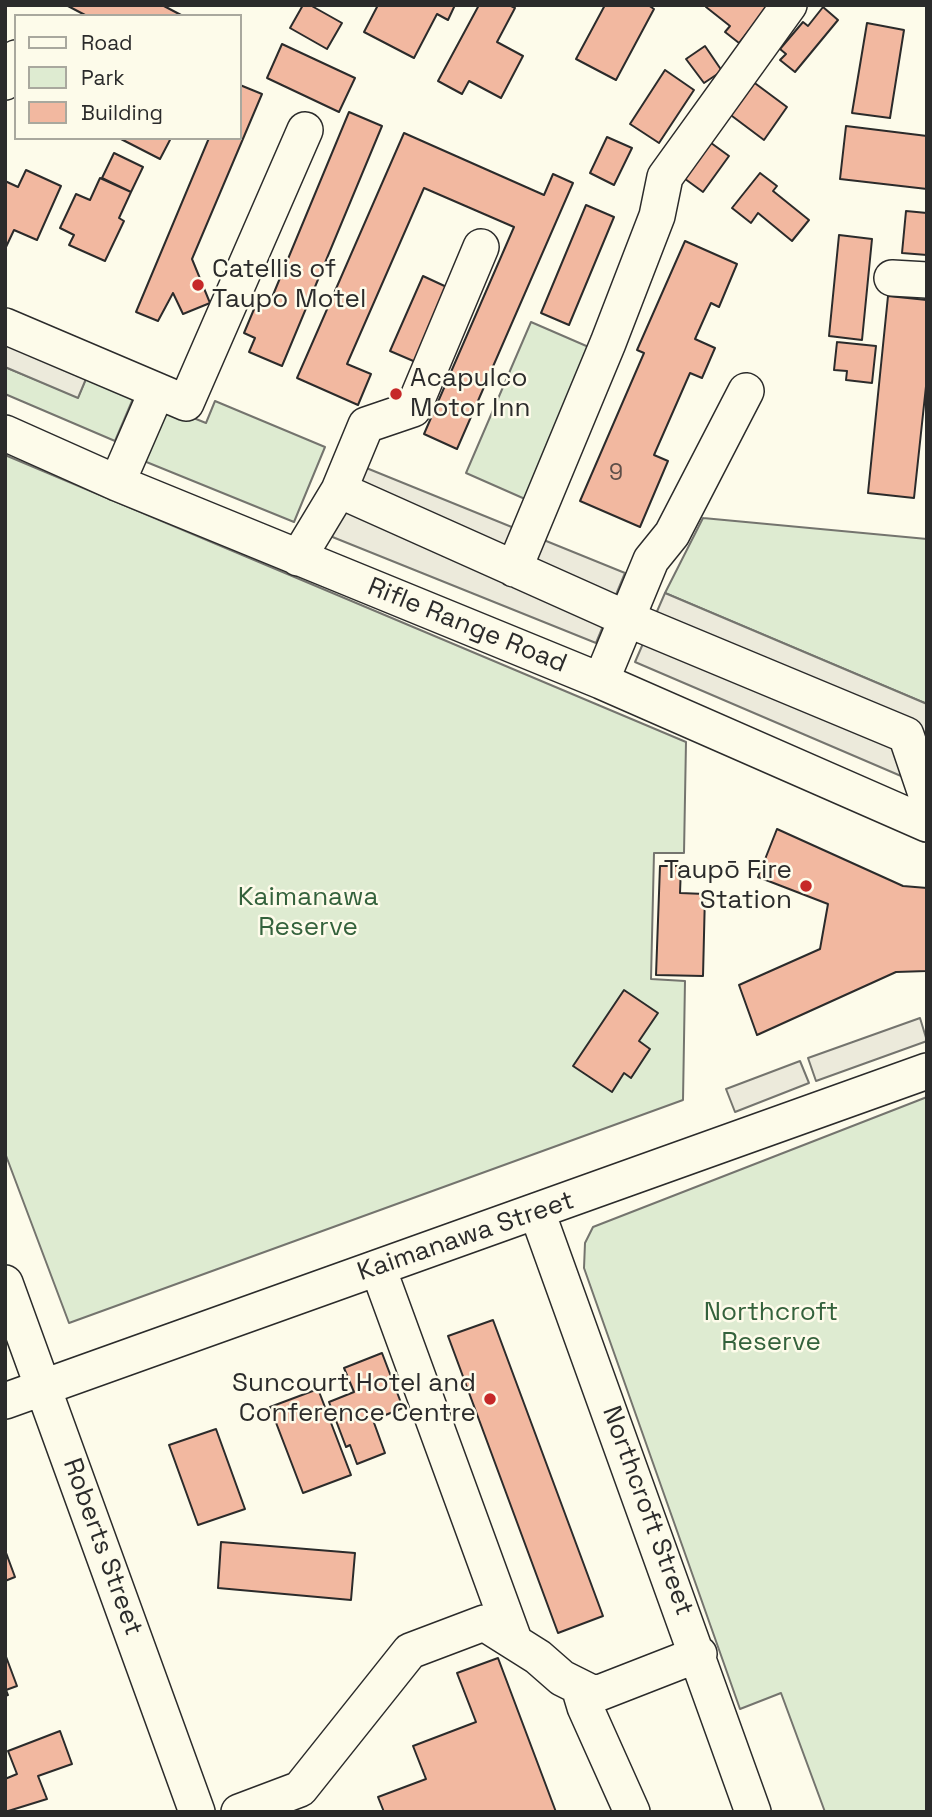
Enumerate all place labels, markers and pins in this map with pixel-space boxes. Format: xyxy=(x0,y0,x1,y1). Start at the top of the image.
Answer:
place label: Catellis of Taupo Motel xyxy=(212,254,366,316)
marker: Catellis of Taupo Motel xyxy=(190,277,206,293)
place label: Acapulco Motor Inn xyxy=(410,363,530,424)
marker: Acapulco Motor Inn xyxy=(388,386,404,402)
place label: Taupō Fire Station xyxy=(664,855,792,917)
marker: Taupō Fire Station xyxy=(798,878,814,894)
place label: Suncourt Hotel and Conference Centre xyxy=(232,1368,476,1430)
marker: Suncourt Hotel and Conference Centre xyxy=(482,1391,498,1407)

